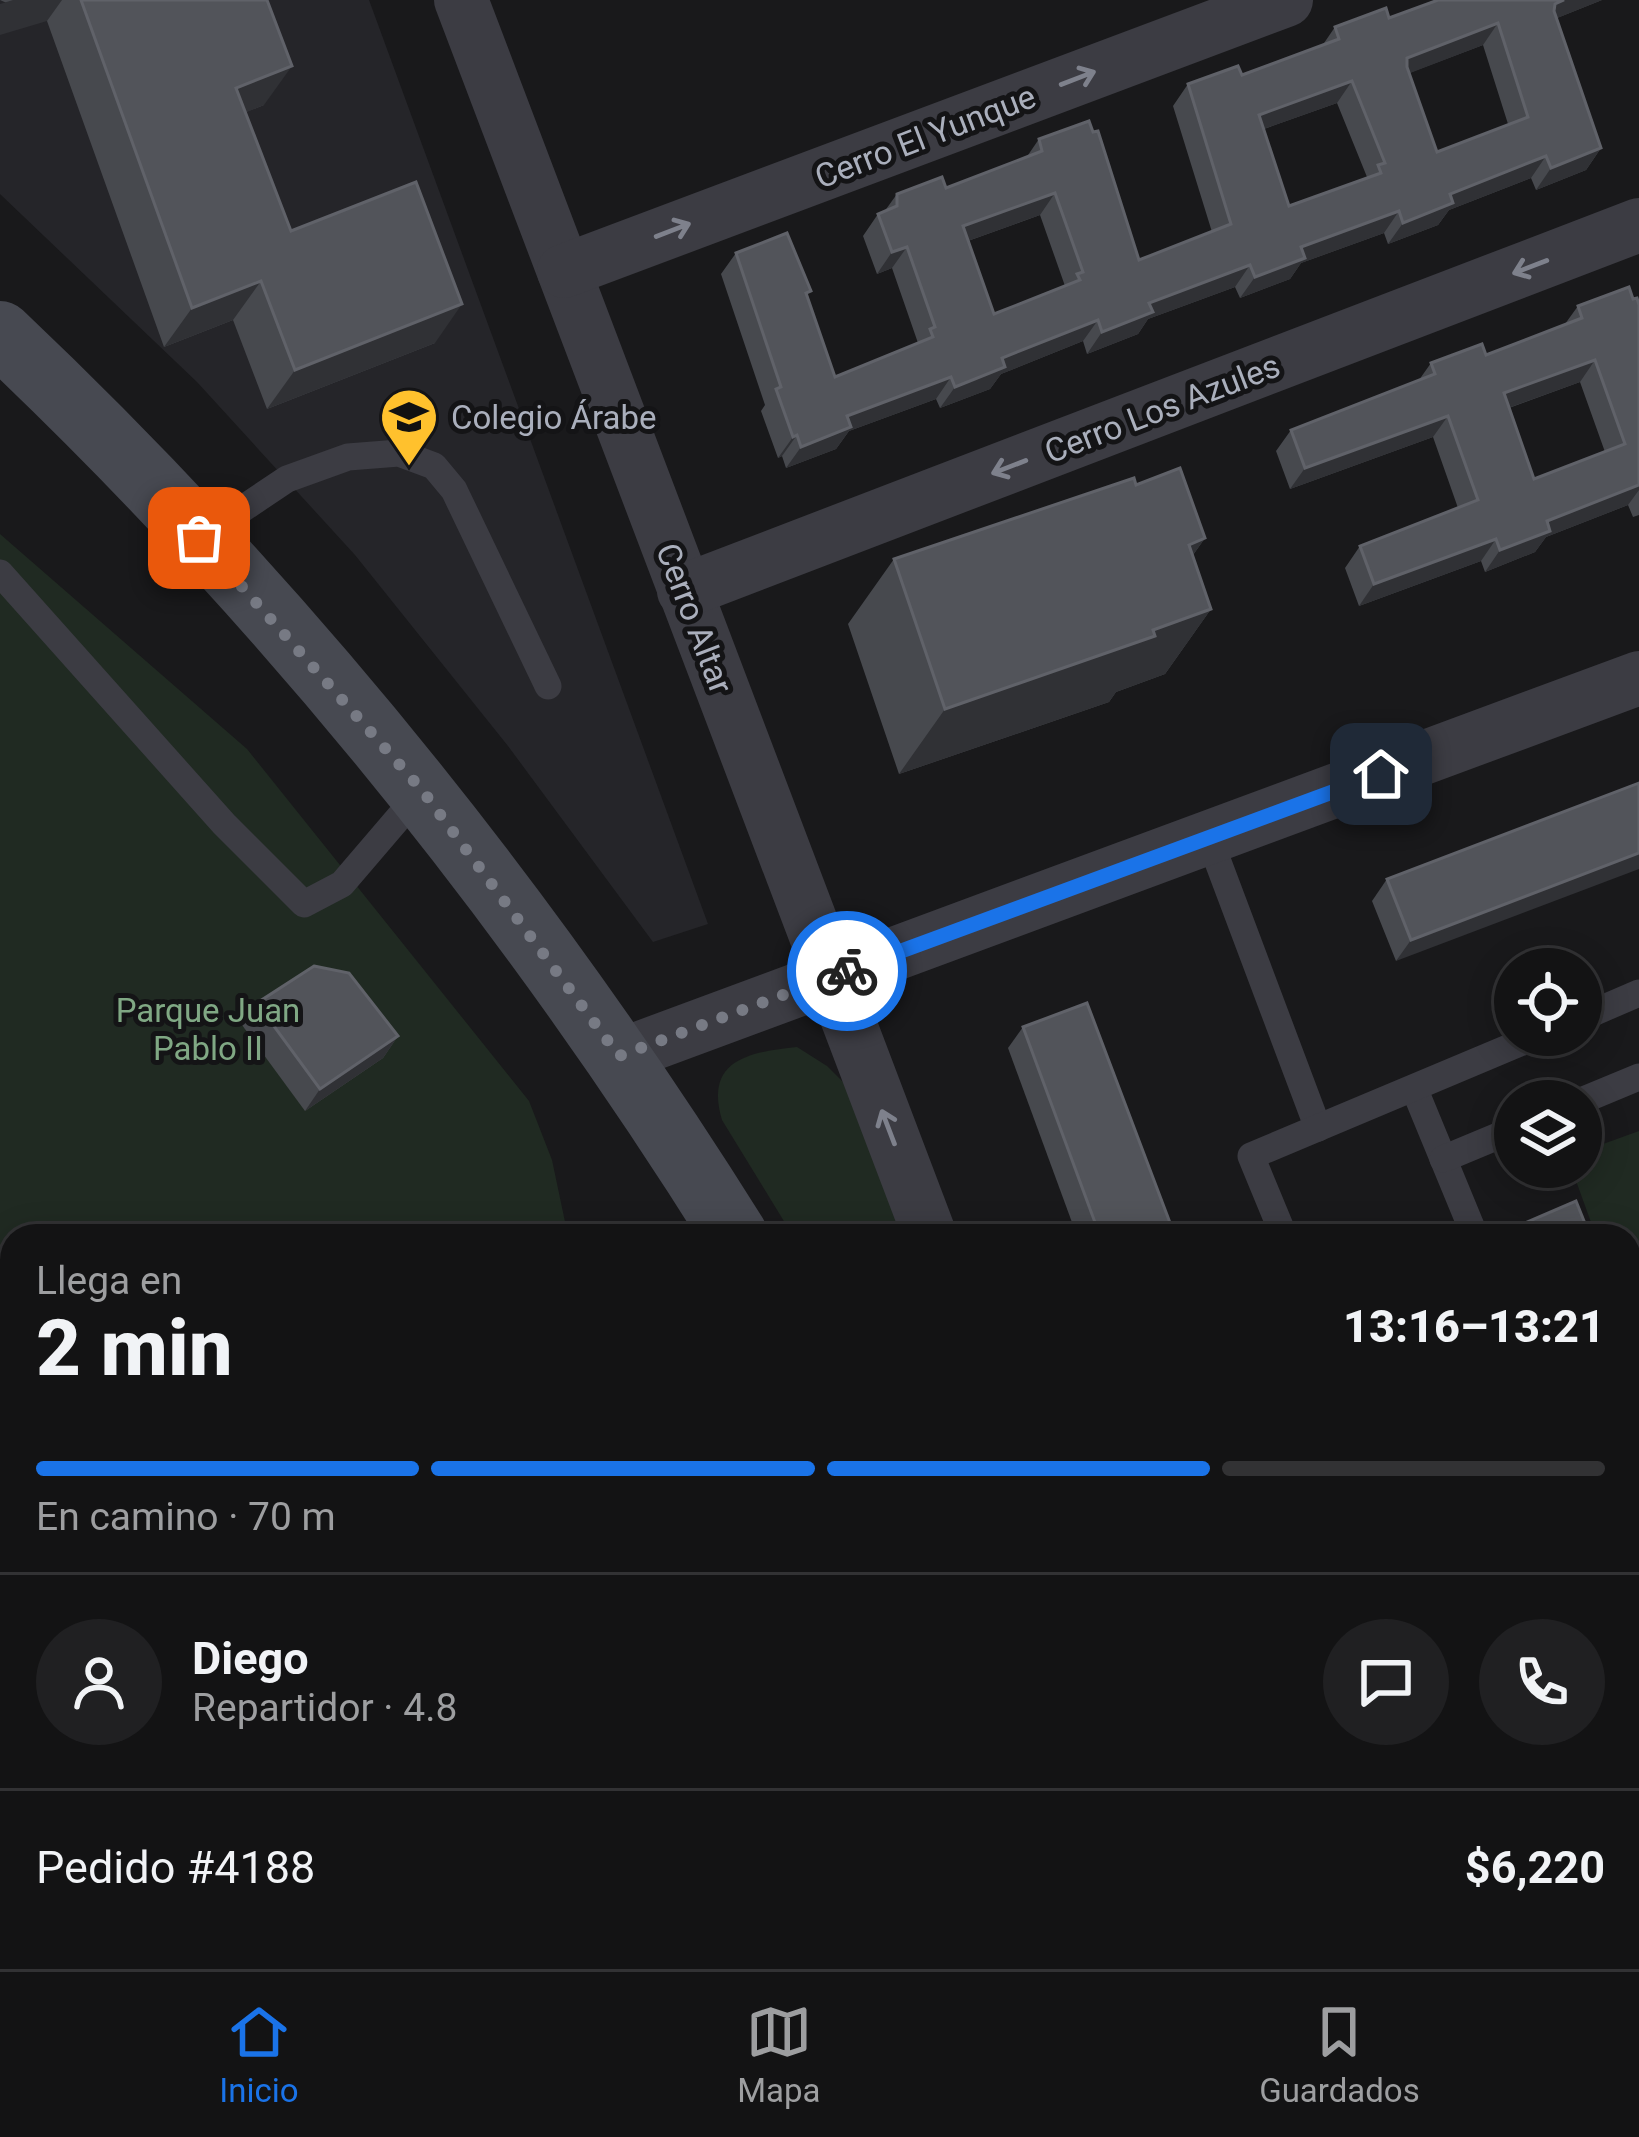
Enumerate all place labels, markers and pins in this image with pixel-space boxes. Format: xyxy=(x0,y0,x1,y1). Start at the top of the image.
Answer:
school or university icon: Colegio Árabe xyxy=(378,386,440,468)
place label: Colegio Árabe xyxy=(451,398,656,437)
pin xyxy=(148,487,250,589)
pin xyxy=(1330,723,1432,825)

